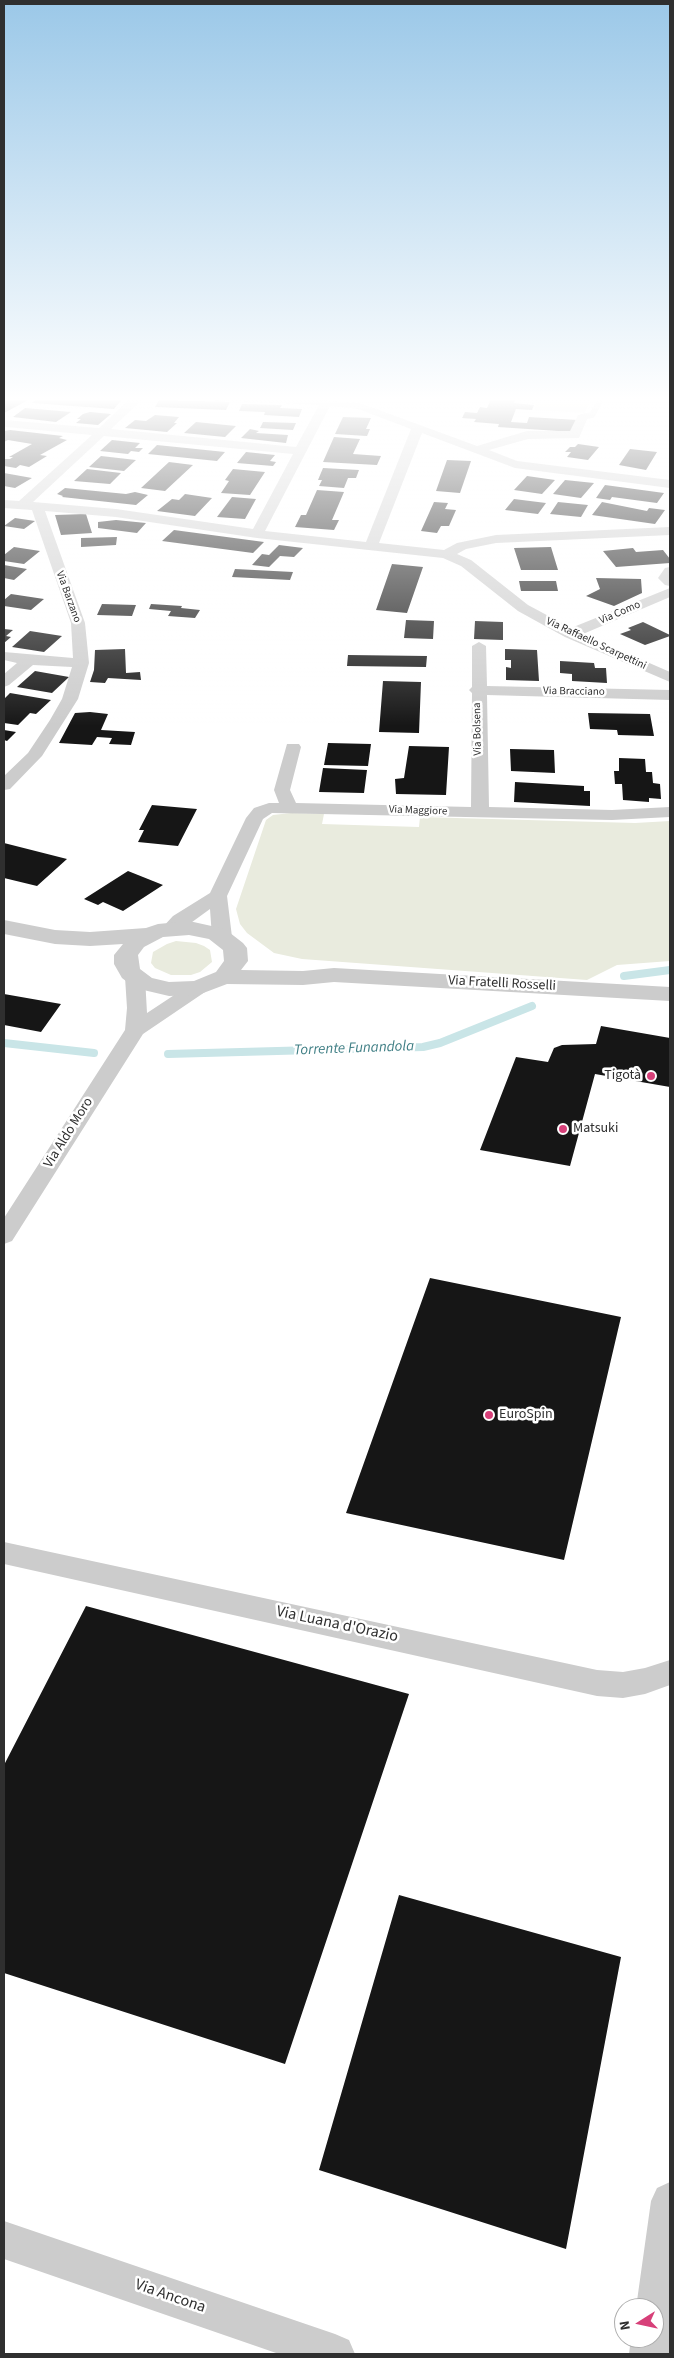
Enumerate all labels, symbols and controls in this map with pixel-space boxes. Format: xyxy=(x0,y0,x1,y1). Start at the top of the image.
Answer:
street label: Via Barzano xyxy=(53,569,83,625)
street label: Via Como xyxy=(597,598,643,628)
street label: Via Raffaello Scarpettini xyxy=(544,615,648,673)
street label: Via Bracciano xyxy=(543,685,605,699)
street label: Via Bolsena xyxy=(471,702,485,756)
street label: Via Maggiore xyxy=(389,803,447,819)
street label: Via Fratelli Rosselli xyxy=(448,973,556,995)
water label: Torrente Funandola xyxy=(294,1038,414,1060)
place label: Tigotà xyxy=(604,1068,641,1084)
marker: Tigotà xyxy=(645,1070,657,1082)
street label: Via Aldo Moro xyxy=(41,1095,97,1171)
place label: Matsuki xyxy=(573,1121,618,1137)
marker: Matsuki xyxy=(557,1123,569,1135)
place label: EuroSpin xyxy=(499,1407,553,1423)
marker: EuroSpin xyxy=(483,1409,495,1421)
street label: Via Luana d'Orazio xyxy=(274,1603,400,1647)
street label: Via Ancona xyxy=(132,2276,208,2318)
north arrow xyxy=(614,2298,664,2348)
text: N xyxy=(615,2319,636,2332)

